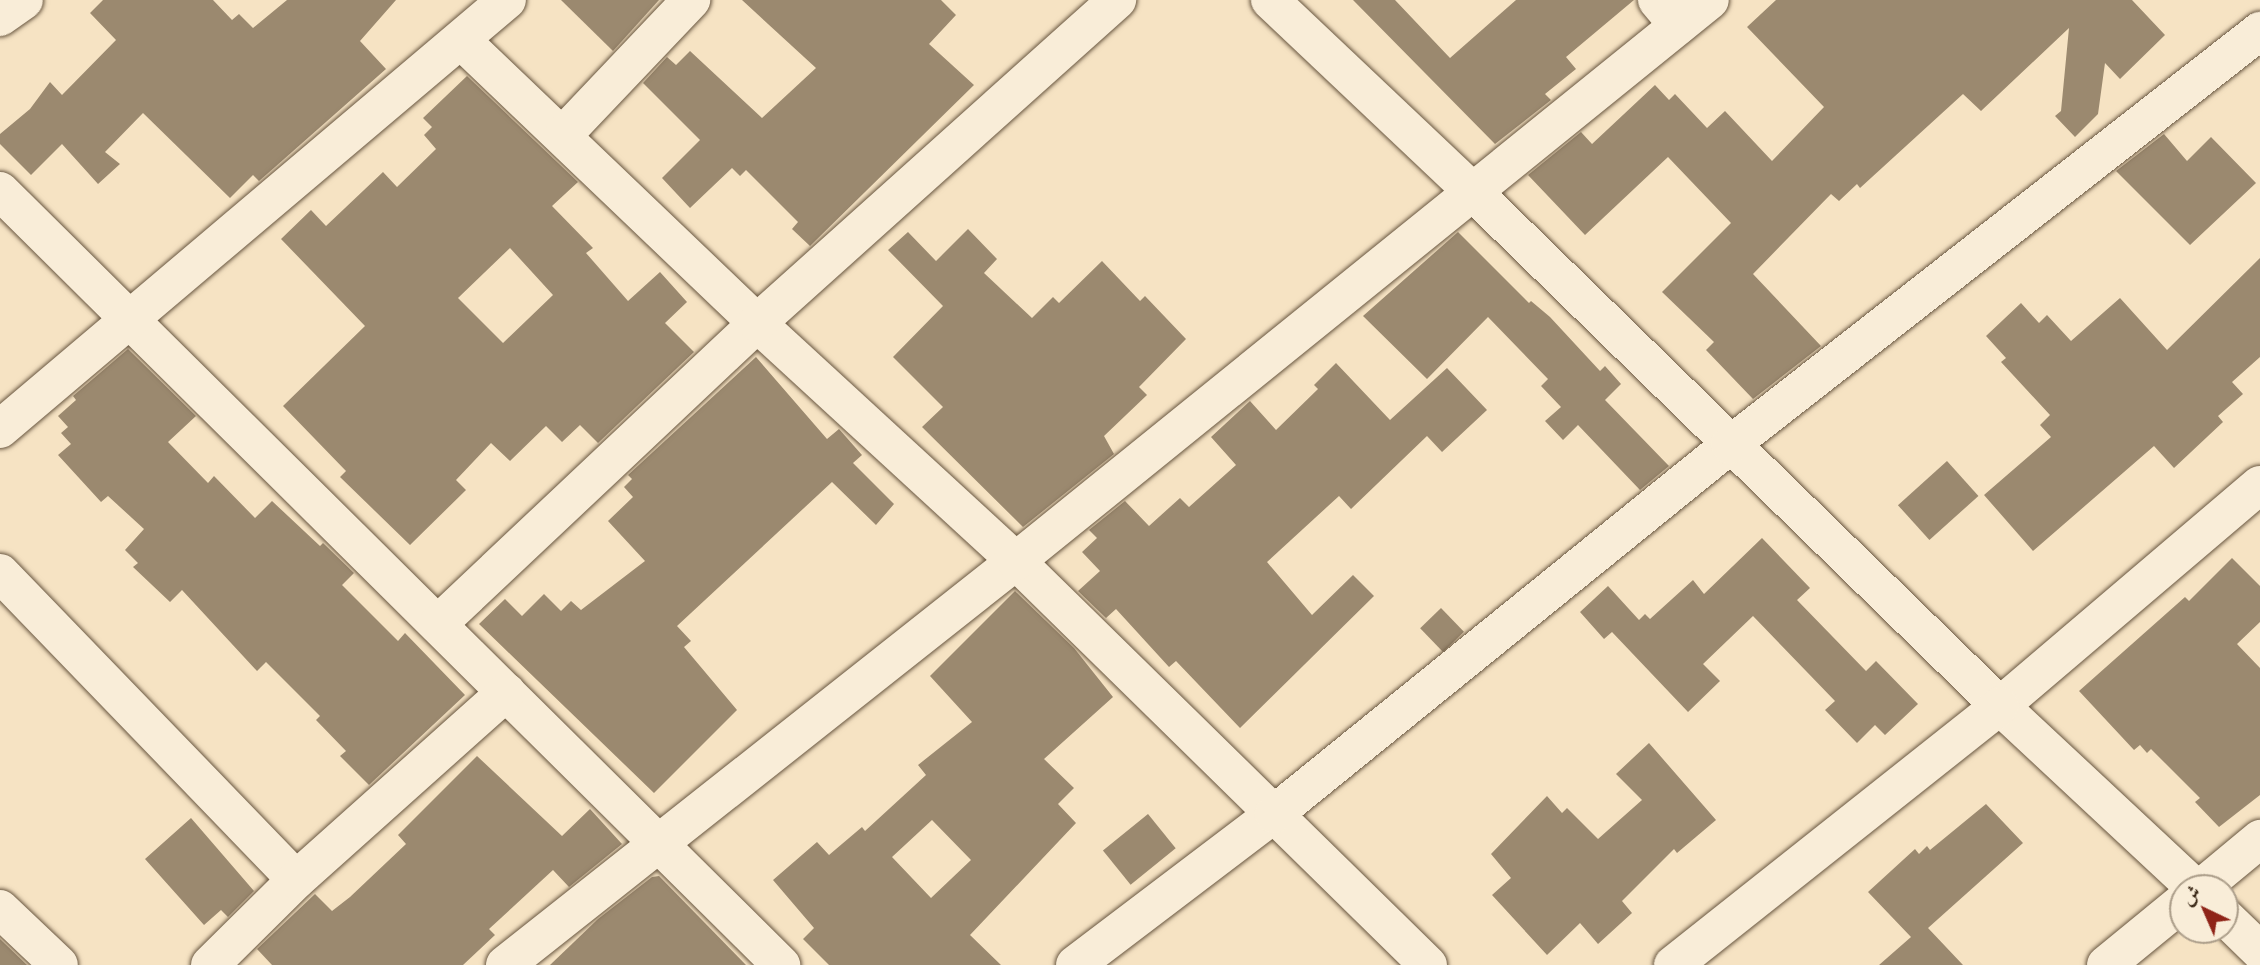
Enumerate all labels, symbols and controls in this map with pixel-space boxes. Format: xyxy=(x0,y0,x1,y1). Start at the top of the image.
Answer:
north arrow xyxy=(2169,874,2239,944)
text: ش xyxy=(2176,880,2206,911)

